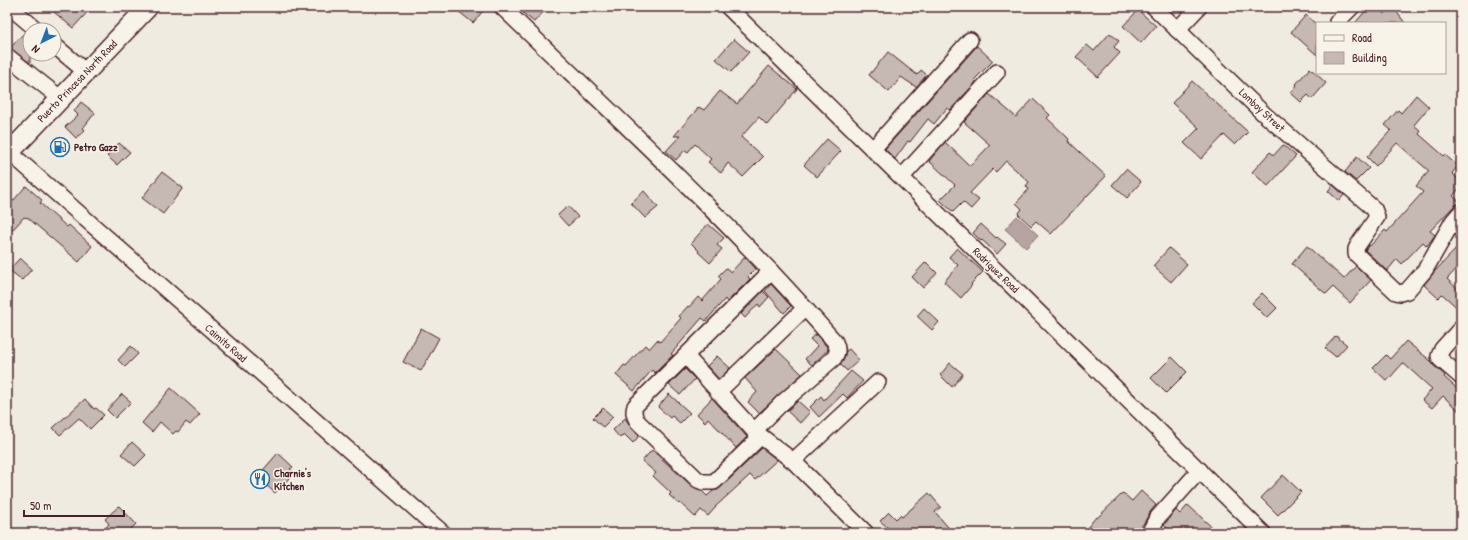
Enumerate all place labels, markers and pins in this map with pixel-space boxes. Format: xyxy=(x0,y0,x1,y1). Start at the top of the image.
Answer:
fuel station icon: Petro Gazz xyxy=(49,136,71,158)
place label: Petro Gazz xyxy=(74,140,118,154)
place label: Charnie's Kitchen xyxy=(274,466,312,493)
restaurant icon: Charnie's Kitchen xyxy=(249,468,271,490)

